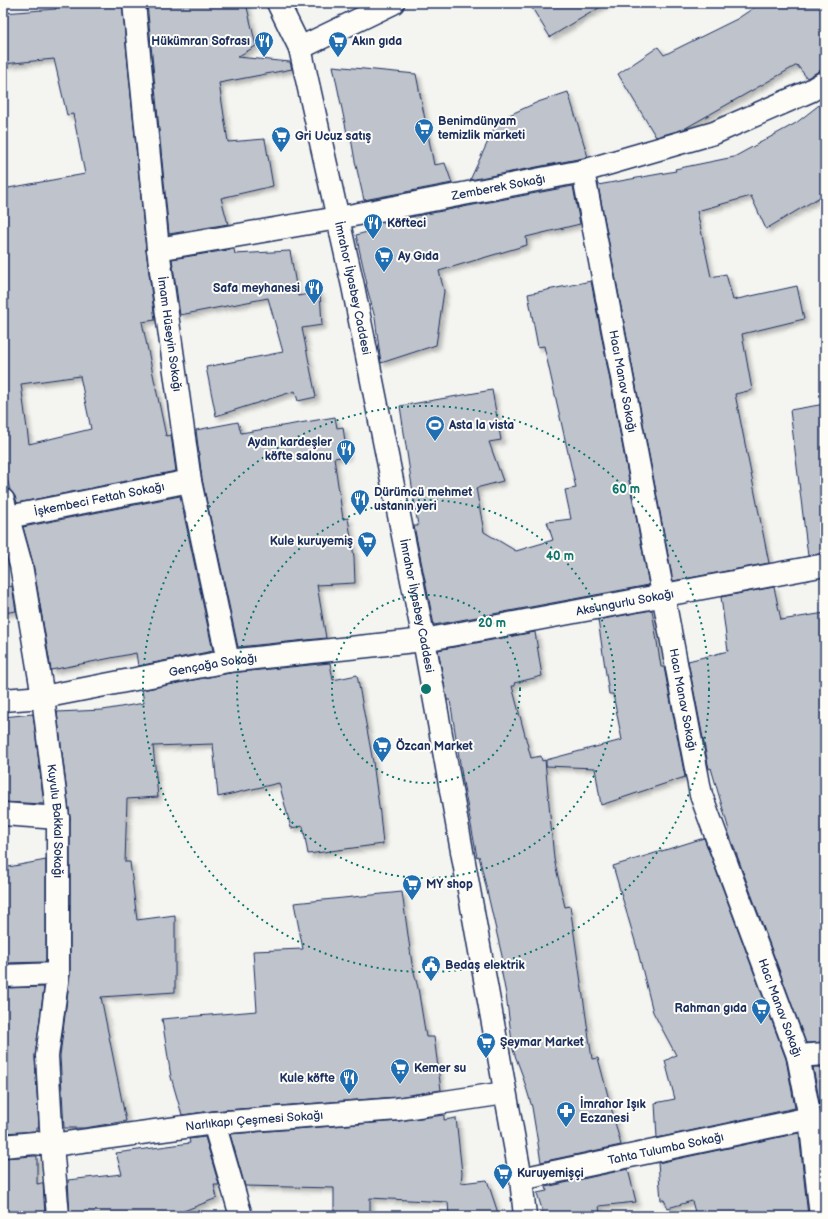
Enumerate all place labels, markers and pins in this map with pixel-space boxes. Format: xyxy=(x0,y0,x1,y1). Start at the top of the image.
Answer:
restaurant icon: Hükümran Sofrası xyxy=(253,30,275,58)
supermarket icon: Akın gıda xyxy=(327,30,349,58)
place label: Hükümran Sofrası xyxy=(151,34,250,49)
place label: Akın gıda xyxy=(351,34,402,49)
place label: Benimdünyam temizlik marketi xyxy=(437,114,525,143)
supermarket icon: Benimdünyam temizlik marketi xyxy=(413,117,435,145)
supermarket icon: Gri Ucuz satış xyxy=(270,125,292,153)
place label: Gri Ucuz satış xyxy=(295,129,371,144)
restaurant icon: Köfteci xyxy=(362,212,384,240)
place label: Köfteci xyxy=(387,216,426,231)
supermarket icon: Ay Gıda xyxy=(373,245,395,273)
place label: Ay Gıda xyxy=(397,249,439,264)
restaurant icon: Safa meyhanesi xyxy=(303,277,325,305)
place label: Safa meyhanesi xyxy=(213,281,300,296)
sports icon: Asta la vista xyxy=(424,414,446,442)
place label: Asta la vista xyxy=(448,418,514,433)
place label: Aydın kardeşler köfte salonu xyxy=(247,435,332,464)
restaurant icon: Aydın kardeşler köfte salonu xyxy=(335,438,357,466)
place label: Dürümcü mehmet ustanın yeri xyxy=(374,485,472,514)
restaurant icon: Dürümcü mehmet ustanın yeri xyxy=(349,488,371,516)
supermarket icon: Kule kuruyemiş xyxy=(356,530,378,558)
place label: Kule kuruyemiş xyxy=(270,534,353,549)
centre of rings xyxy=(419,682,433,696)
supermarket icon: Özcan Market xyxy=(371,735,393,763)
place label: Özcan Market xyxy=(396,738,473,754)
supermarket icon: MY shop xyxy=(401,873,423,901)
place label: MY shop xyxy=(426,877,473,892)
public building icon: Bedaş elektrik xyxy=(420,954,442,982)
place label: Bedaş elektrik xyxy=(445,958,525,973)
supermarket icon: Rahman gıda xyxy=(750,997,772,1025)
place label: Rahman gıda xyxy=(675,1001,747,1016)
supermarket icon: Şeymar Market xyxy=(475,1031,497,1059)
place label: Şeymar Market xyxy=(500,1035,584,1050)
supermarket icon: Kemer su xyxy=(389,1057,411,1085)
place label: Kemer su xyxy=(414,1061,467,1076)
restaurant icon: Kule köfte xyxy=(338,1067,360,1095)
place label: Kule köfte xyxy=(280,1071,335,1086)
place label: İmrahor Işık Eczanesi xyxy=(580,1095,646,1126)
pharmacy icon: İmrahor Işık Eczanesi xyxy=(555,1100,577,1128)
supermarket icon: Kuruyemişçi xyxy=(492,1162,514,1190)
place label: Kuruyemişçi xyxy=(517,1166,584,1181)

